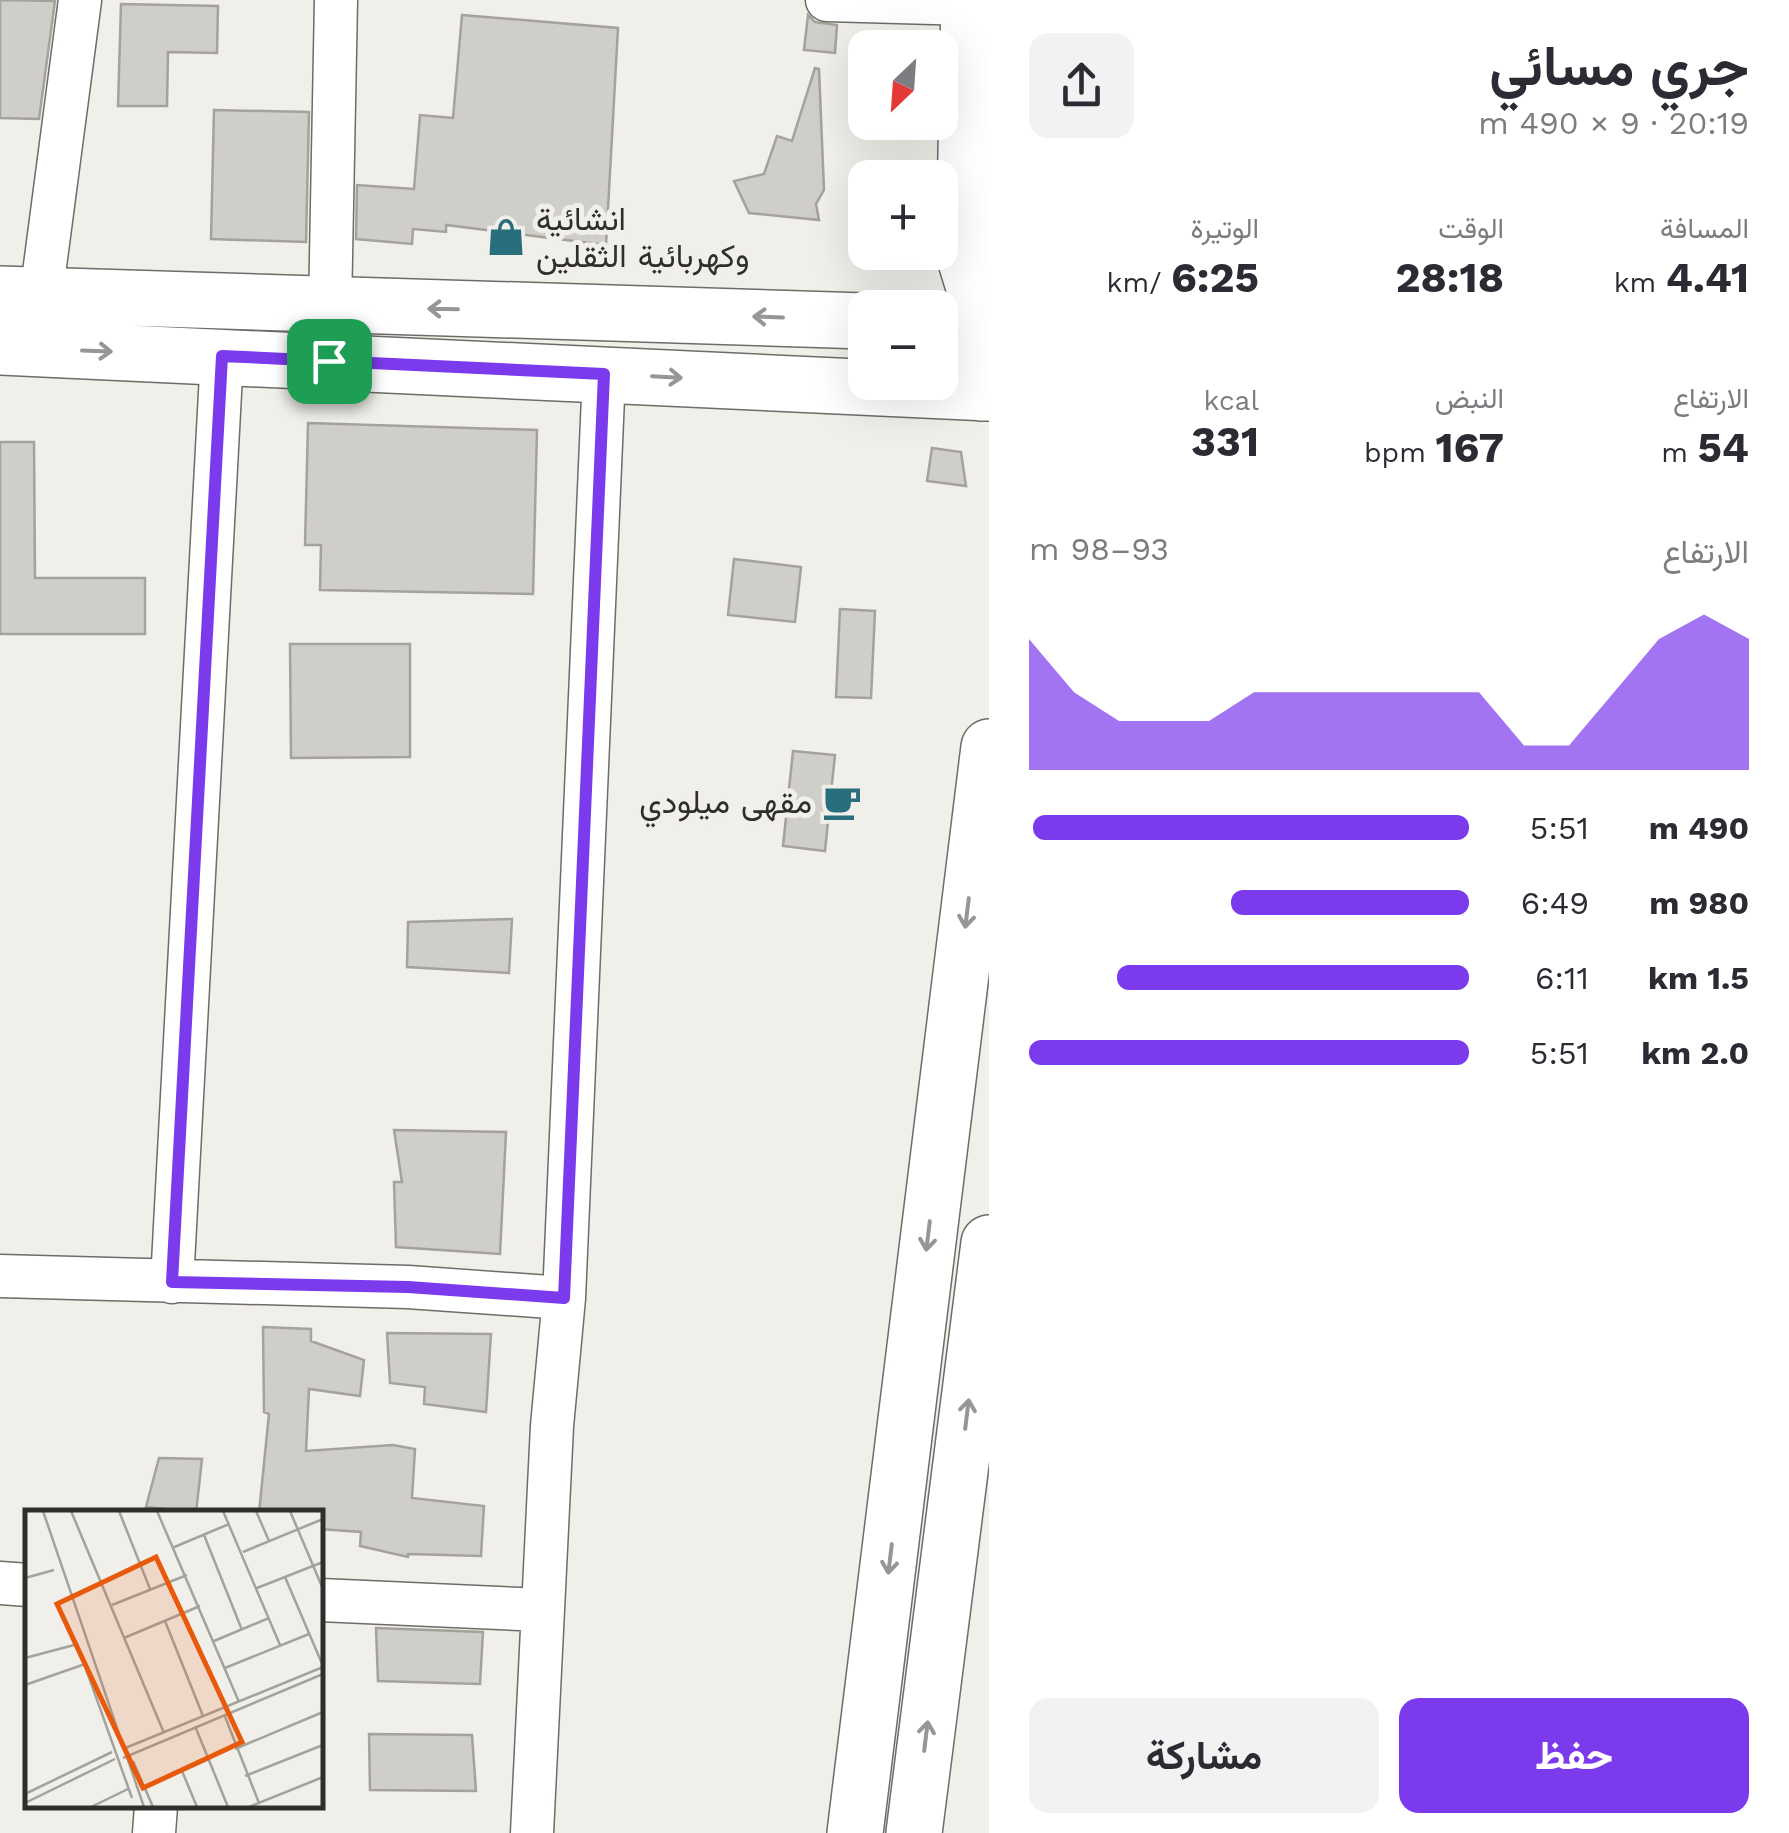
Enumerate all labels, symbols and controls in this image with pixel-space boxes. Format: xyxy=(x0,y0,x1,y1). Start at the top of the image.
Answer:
north arrow xyxy=(848,30,958,140)
map controls xyxy=(848,30,958,400)
button: share xyxy=(1029,33,1134,138)
text: جري مسائي xyxy=(1489,34,1749,98)
text: 20:19 · 9 × 490 m xyxy=(1478,104,1749,142)
button: + xyxy=(848,160,958,270)
place label: انشائية وكهربائية الثقلين xyxy=(536,200,749,276)
text: الوتيرة xyxy=(1191,212,1259,245)
text: الوقت xyxy=(1438,212,1504,245)
text: المسافة xyxy=(1660,212,1749,245)
shop icon: انشائية وكهربائية الثقلين xyxy=(485,216,527,258)
text: 6:25 xyxy=(1171,253,1259,302)
text: 28:18 xyxy=(1396,253,1504,302)
text: 4.41 xyxy=(1666,253,1749,302)
text: /km xyxy=(1107,266,1171,299)
text: km xyxy=(1614,266,1666,299)
button: − xyxy=(848,290,958,400)
one-way arrow xyxy=(427,300,459,319)
one-way arrow xyxy=(752,307,784,326)
pin xyxy=(287,319,372,404)
icon: arrive xyxy=(302,334,357,389)
one-way arrow xyxy=(81,342,113,361)
one-way arrow xyxy=(650,368,682,387)
text: النبض xyxy=(1435,382,1504,415)
text: الارتفاع xyxy=(1673,382,1749,415)
text: kcal xyxy=(1204,384,1259,417)
text: 331 xyxy=(1191,417,1259,466)
text: 167 xyxy=(1435,423,1504,472)
text: 54 xyxy=(1697,423,1749,472)
text: bpm xyxy=(1364,436,1435,469)
text: m xyxy=(1661,436,1697,469)
text: 93–98 m xyxy=(1029,530,1169,568)
text: الارتفاع xyxy=(1662,533,1749,571)
cafe icon: مقهى ميلودي xyxy=(821,781,863,823)
place label: مقهى ميلودي xyxy=(639,783,812,828)
text: 5:51 xyxy=(1530,809,1589,847)
text: 490 m xyxy=(1649,809,1749,847)
text: 6:49 xyxy=(1521,884,1589,922)
text: 980 m xyxy=(1649,884,1749,922)
one-way arrow xyxy=(958,897,976,929)
text: 6:11 xyxy=(1535,959,1589,997)
text: 1.5 km xyxy=(1648,959,1749,997)
text: 5:51 xyxy=(1530,1034,1589,1072)
text: 2.0 km xyxy=(1641,1034,1749,1072)
one-way arrow xyxy=(918,1219,937,1251)
one-way arrow xyxy=(958,1398,977,1431)
inset map xyxy=(25,1510,322,1808)
one-way arrow xyxy=(880,1542,899,1574)
button: مشاركة xyxy=(1029,1698,1379,1813)
button: حفظ xyxy=(1399,1698,1749,1813)
one-way arrow xyxy=(917,1721,936,1753)

